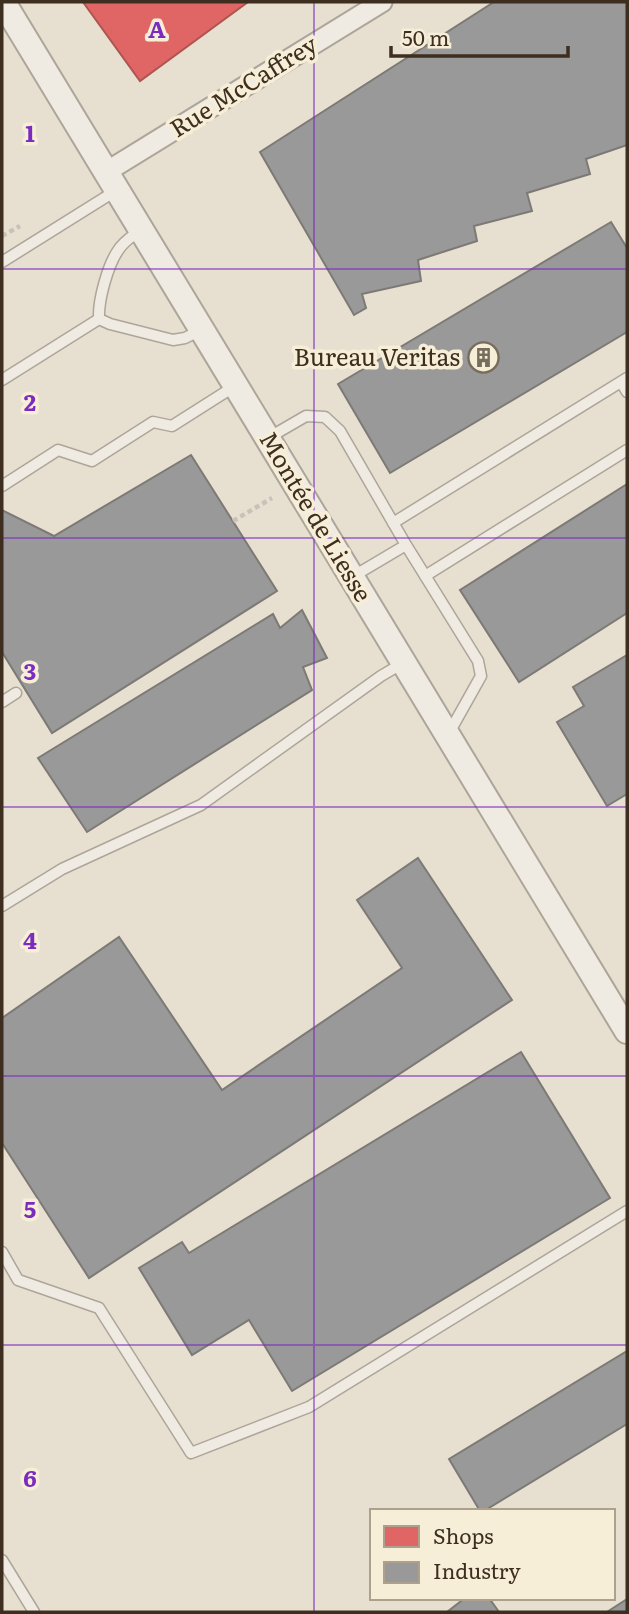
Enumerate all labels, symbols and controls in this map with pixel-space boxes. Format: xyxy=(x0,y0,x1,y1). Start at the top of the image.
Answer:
text: A xyxy=(148,11,166,45)
scale bar xyxy=(391,14,568,58)
text: 50 m xyxy=(402,21,449,52)
street label: Rue McCaffrey xyxy=(162,25,323,144)
text: 1 xyxy=(25,115,35,149)
place label: Bureau Veritas xyxy=(294,338,460,373)
building icon: Bureau Veritas xyxy=(466,341,500,375)
text: 2 xyxy=(24,384,36,418)
street label: Montée de Liesse xyxy=(252,424,382,607)
text: 3 xyxy=(24,653,36,687)
text: 4 xyxy=(23,922,37,956)
text: 5 xyxy=(24,1191,36,1225)
text: 6 xyxy=(23,1460,37,1494)
legend xyxy=(370,1509,615,1600)
text: Shops xyxy=(433,1519,494,1550)
text: Industry xyxy=(433,1554,521,1585)

